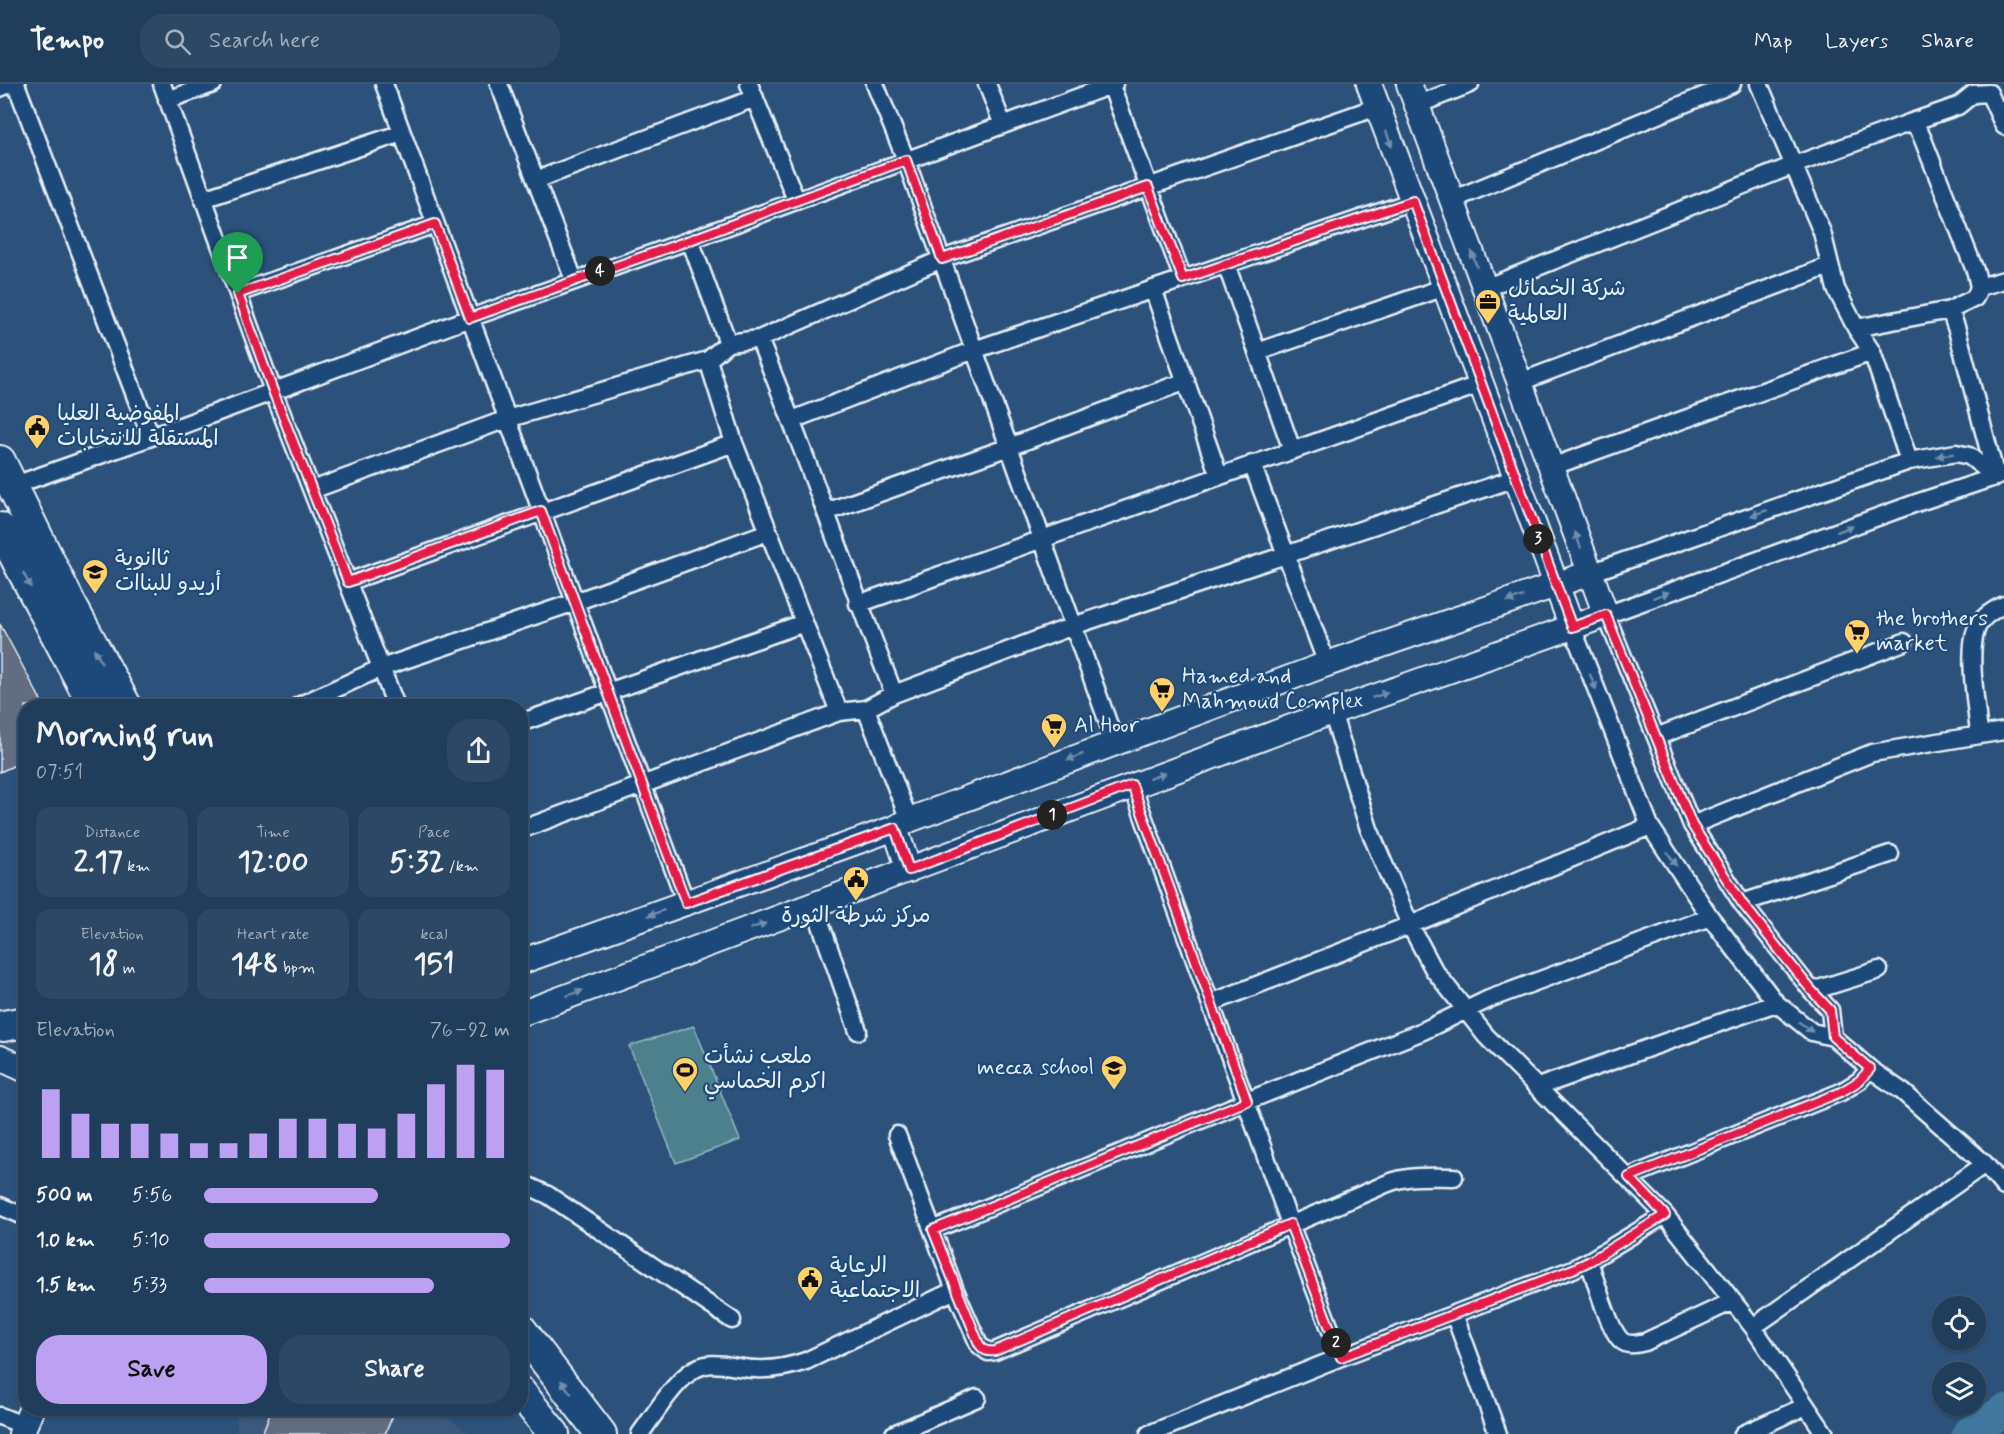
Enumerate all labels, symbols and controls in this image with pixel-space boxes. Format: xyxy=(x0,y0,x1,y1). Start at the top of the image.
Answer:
search box xyxy=(140,14,560,68)
text: Tempo xyxy=(30,23,104,60)
icon: search xyxy=(161,25,194,58)
text: Search here xyxy=(209,27,320,55)
text: Map xyxy=(1754,27,1792,55)
text: Layers xyxy=(1825,27,1888,55)
text: Share xyxy=(1921,27,1974,55)
one-way arrow xyxy=(1385,130,1395,148)
pin xyxy=(212,232,263,294)
icon: arrive xyxy=(221,241,254,274)
one-way arrow xyxy=(1469,250,1478,268)
pin: 4 xyxy=(585,256,615,286)
text: 4 xyxy=(595,260,605,281)
place label: شركة الخمائل العالمية xyxy=(1508,275,1626,328)
office icon: شركة الخمائل العالمية xyxy=(1473,287,1503,325)
place label: المفوضية العليا المستقلة للانتخابات xyxy=(57,400,219,453)
public building icon: المفوضية العليا المستقلة للانتخابات xyxy=(22,412,52,450)
one-way arrow xyxy=(1935,451,1954,460)
one-way arrow xyxy=(1750,509,1768,519)
pin: 3 xyxy=(1523,524,1553,554)
one-way arrow xyxy=(1836,524,1854,533)
text: 3 xyxy=(1534,528,1542,549)
one-way arrow xyxy=(1573,531,1583,549)
place label: ثاانوية أريدو للبناات xyxy=(115,545,221,598)
school or university icon: ثاانوية أريدو للبناات xyxy=(80,557,110,595)
one-way arrow xyxy=(22,571,32,588)
one-way arrow xyxy=(1652,590,1670,599)
one-way arrow xyxy=(1506,595,1524,604)
place label: the brothers market xyxy=(1876,605,1988,658)
supermarket icon: the brothers market xyxy=(1842,617,1872,655)
one-way arrow xyxy=(93,647,103,664)
place label: Hamed and Mahmoud Complex xyxy=(1182,663,1363,716)
one-way arrow xyxy=(1589,673,1599,691)
supermarket icon: Hamed and Mahmoud Complex xyxy=(1147,675,1177,713)
one-way arrow xyxy=(1371,689,1389,699)
supermarket icon: Al Hoor xyxy=(1039,711,1069,749)
place label: Al Hoor xyxy=(1074,712,1140,740)
text: Morning run xyxy=(36,714,214,758)
button: share xyxy=(447,719,510,782)
one-way arrow xyxy=(1066,753,1084,762)
text: 07:51 xyxy=(36,759,83,786)
one-way arrow xyxy=(1148,771,1166,780)
pin: 1 xyxy=(1037,800,1067,830)
text: 1 xyxy=(1048,804,1056,825)
text: Distance xyxy=(84,822,140,843)
text: Time xyxy=(256,822,290,843)
text: Pace xyxy=(418,822,450,843)
text: 2.17 xyxy=(73,843,123,882)
text: 12:00 xyxy=(237,843,309,882)
text: 5:32 xyxy=(389,843,444,882)
one-way arrow xyxy=(1666,851,1677,867)
text: km xyxy=(123,856,151,877)
text: /km xyxy=(444,856,479,877)
public building icon: مركز شرطة الثورة xyxy=(841,864,871,902)
place label: مركز شرطة الثورة xyxy=(781,902,931,930)
one-way arrow xyxy=(647,909,665,919)
one-way arrow xyxy=(749,920,767,930)
text: Elevation xyxy=(81,924,144,945)
text: Heart rate xyxy=(237,924,309,945)
text: kcal xyxy=(421,924,447,945)
text: 18 xyxy=(89,945,118,984)
text: 148 xyxy=(231,945,279,984)
text: 151 xyxy=(413,945,455,984)
text: m xyxy=(118,958,135,979)
text: bpm xyxy=(279,958,315,979)
one-way arrow xyxy=(567,988,585,998)
text: Elevation xyxy=(36,1017,115,1044)
text: 76–92 m xyxy=(430,1017,510,1044)
one-way arrow xyxy=(1798,1021,1814,1033)
place label: ملعب نشأت اكرم الخماسي xyxy=(704,1042,826,1100)
school or university icon: mecca school xyxy=(1099,1053,1129,1091)
place label: mecca school xyxy=(977,1054,1094,1082)
sports icon: ملعب نشأت اكرم الخماسي xyxy=(670,1055,700,1093)
text: 500 m xyxy=(36,1182,93,1209)
text: 5:56 xyxy=(132,1182,172,1209)
text: 1.0 km xyxy=(36,1227,95,1254)
text: 5:10 xyxy=(132,1227,170,1254)
place label: الرعاية الاجتماعية xyxy=(830,1252,920,1305)
public building icon: الرعاية الاجتماعية xyxy=(795,1264,825,1302)
text: 1.5 km xyxy=(36,1272,96,1299)
text: 5:33 xyxy=(132,1272,167,1299)
map controls xyxy=(1932,1296,1986,1416)
button: locate xyxy=(1932,1296,1986,1350)
pin: 2 xyxy=(1321,1328,1351,1358)
text: 2 xyxy=(1332,1332,1340,1353)
button: Save xyxy=(36,1335,267,1404)
button: Share xyxy=(279,1335,510,1404)
button: layers xyxy=(1932,1362,1986,1416)
one-way arrow xyxy=(560,1380,572,1395)

